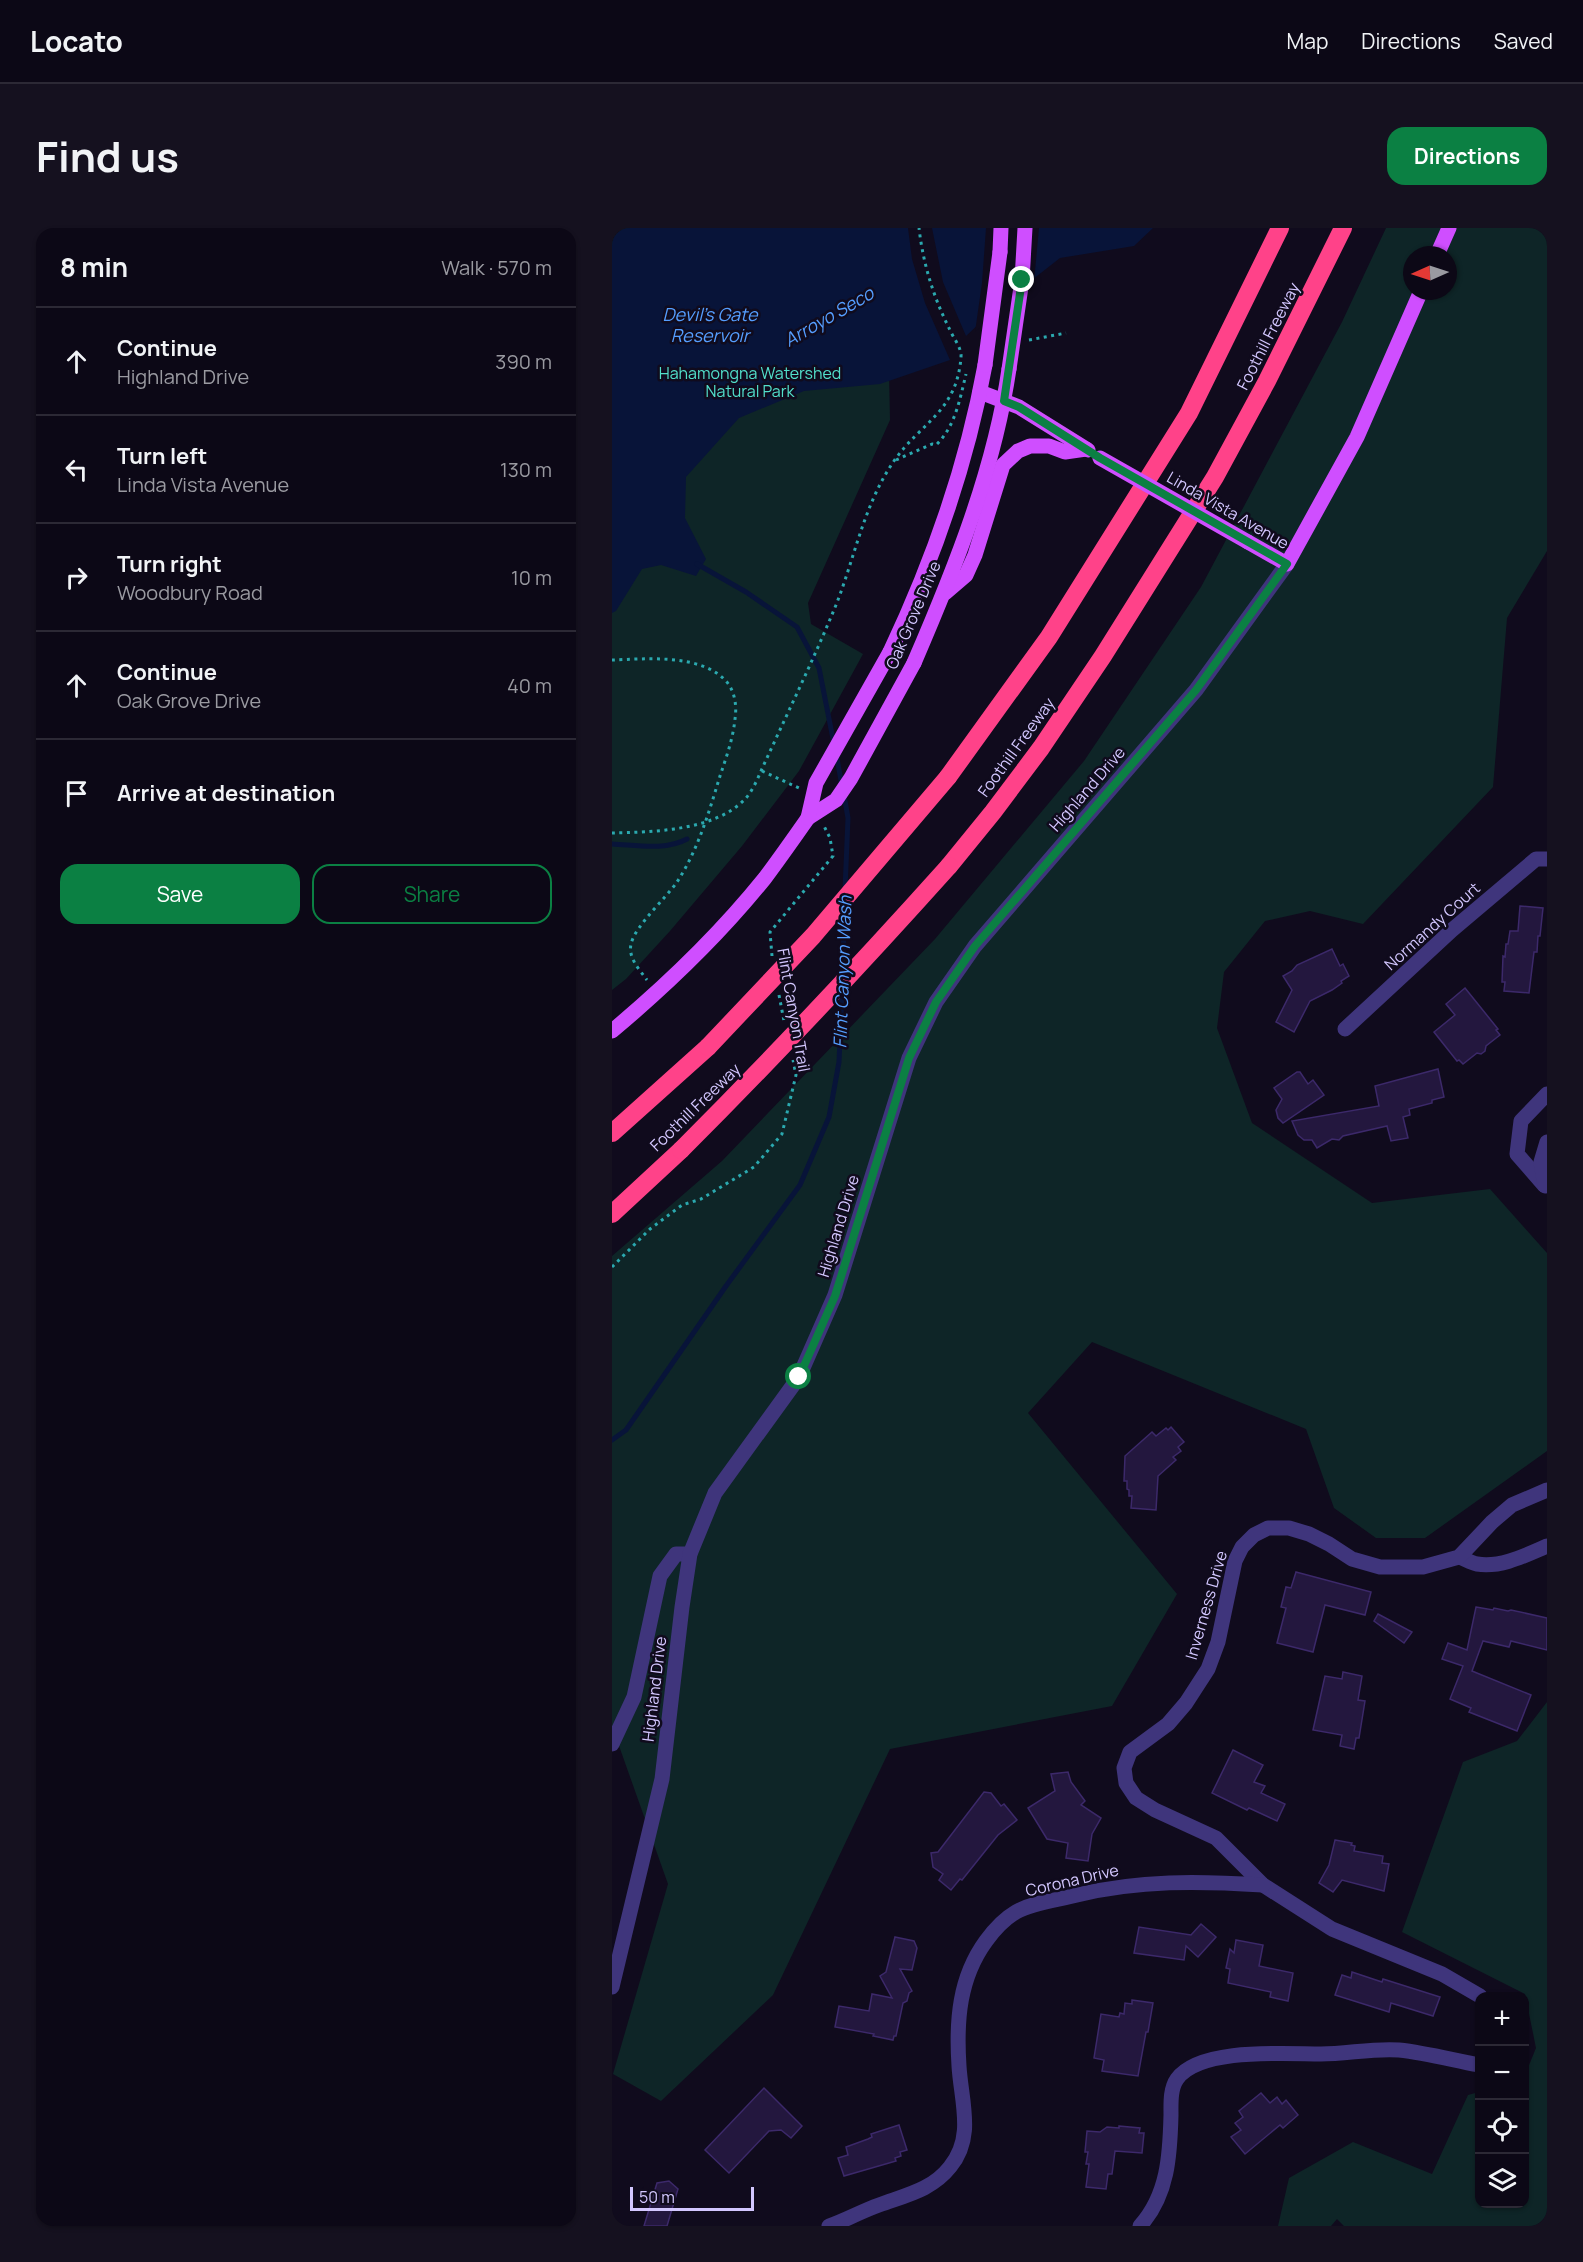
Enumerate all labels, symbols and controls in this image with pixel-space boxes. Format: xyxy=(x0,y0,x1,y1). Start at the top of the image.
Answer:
text: Locato xyxy=(30,22,123,60)
text: Map xyxy=(1287,27,1328,55)
text: Directions xyxy=(1361,27,1461,55)
text: Saved xyxy=(1494,27,1553,55)
text: Find us xyxy=(36,127,179,185)
button: Directions xyxy=(1387,127,1547,185)
north arrow xyxy=(1403,246,1457,300)
text: 8 min xyxy=(60,249,128,285)
text: Walk · 570 m xyxy=(441,254,552,281)
route end xyxy=(1008,266,1034,292)
street label: Foothill Freeway xyxy=(1231,278,1305,393)
water label: Arroyo Seco xyxy=(779,280,879,351)
water label: Devil's Gate Reservoir xyxy=(663,302,759,347)
text: Continue xyxy=(117,333,217,363)
icon: ahead xyxy=(60,345,93,378)
text: 390 m xyxy=(495,348,552,375)
park label: Hahamongna Watershed Natural Park xyxy=(659,362,841,402)
text: Highland Drive xyxy=(117,363,249,390)
text: Turn left xyxy=(117,441,207,471)
icon: left xyxy=(60,453,93,486)
text: 130 m xyxy=(500,456,552,483)
street label: Linda Vista Avenue xyxy=(1163,466,1293,554)
text: Linda Vista Avenue xyxy=(117,471,289,498)
text: Turn right xyxy=(117,549,222,579)
street label: Oak Grove Drive xyxy=(880,558,946,672)
icon: right xyxy=(60,561,93,594)
text: 10 m xyxy=(511,564,552,591)
text: Woodbury Road xyxy=(117,579,263,606)
text: Continue xyxy=(117,657,217,687)
icon: ahead xyxy=(60,669,93,702)
text: 40 m xyxy=(507,672,552,699)
text: Oak Grove Drive xyxy=(117,687,261,714)
street label: Foothill Freeway xyxy=(972,692,1060,801)
street label: Highland Drive xyxy=(1044,742,1130,836)
icon: arrive xyxy=(60,777,93,810)
text: Arrive at destination xyxy=(117,778,335,808)
button: Save xyxy=(60,864,300,924)
button: Share xyxy=(312,864,552,924)
street label: Normandy Court xyxy=(1379,877,1485,975)
water label: Flint Canyon Wash xyxy=(827,894,857,1049)
street label: Flint Canyon Trail xyxy=(772,947,816,1073)
street label: Foothill Freeway xyxy=(645,1058,745,1156)
street label: Highland Drive xyxy=(812,1172,864,1280)
route start xyxy=(785,1363,811,1389)
street label: Inverness Drive xyxy=(1180,1548,1232,1662)
street label: Highland Drive xyxy=(637,1635,671,1743)
street label: Corona Drive xyxy=(1023,1859,1121,1901)
map controls xyxy=(1475,1992,1529,2208)
button: + xyxy=(1475,1992,1529,2046)
button: − xyxy=(1475,2046,1529,2100)
button: locate xyxy=(1475,2100,1529,2154)
button: layers xyxy=(1475,2154,1529,2208)
scale bar xyxy=(630,2184,754,2212)
text: 50 m xyxy=(639,2186,675,2208)

